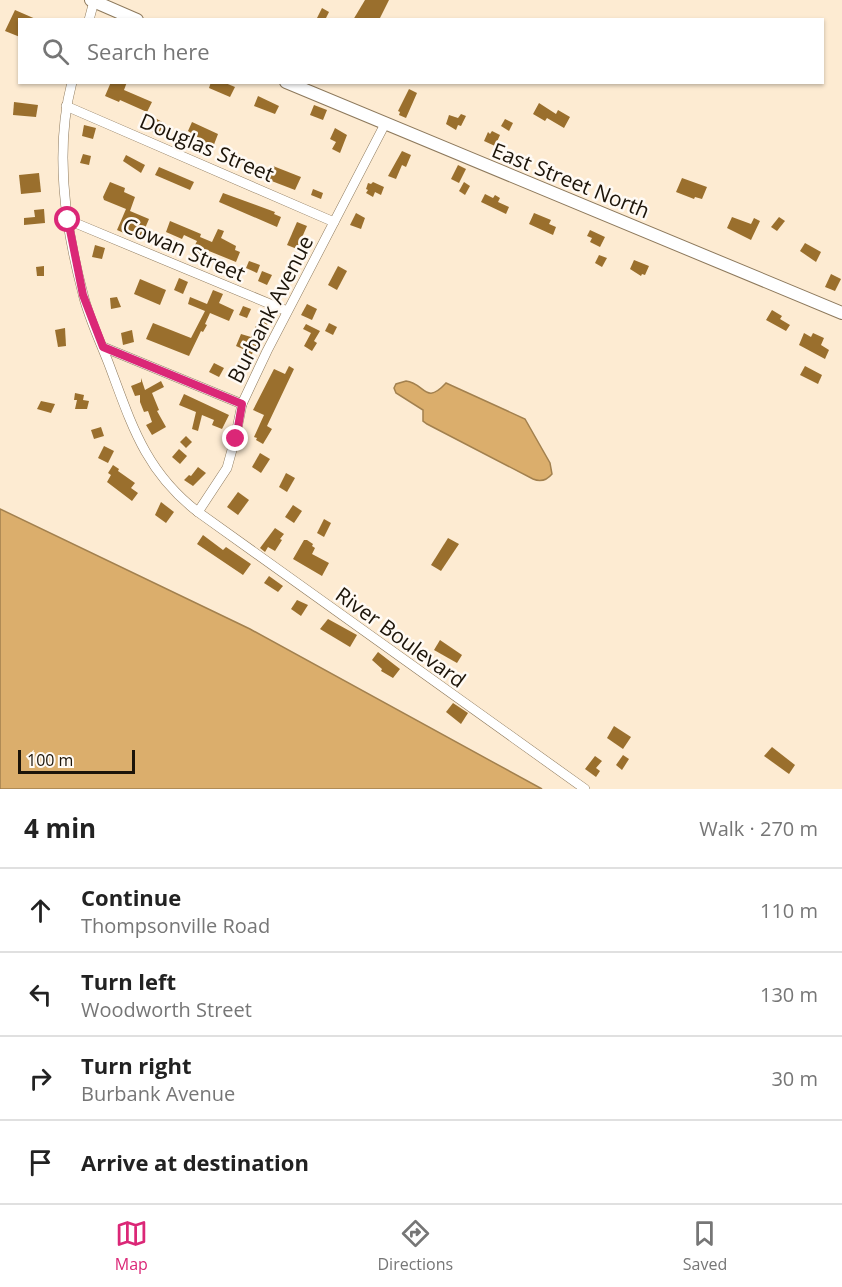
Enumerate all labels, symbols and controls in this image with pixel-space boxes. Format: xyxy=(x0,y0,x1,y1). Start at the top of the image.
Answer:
search box xyxy=(18,18,824,84)
icon: search xyxy=(39,35,72,68)
text: Search here xyxy=(87,36,210,66)
street label: Douglas Street xyxy=(136,106,278,188)
street label: East Street North xyxy=(488,136,654,224)
route start xyxy=(54,206,80,232)
street label: Cowan Street xyxy=(118,211,250,287)
street label: Burbank Avenue xyxy=(221,230,319,388)
route end xyxy=(222,425,248,451)
street label: River Boulevard xyxy=(330,580,472,694)
scale bar xyxy=(18,747,135,774)
text: 100 m xyxy=(27,749,73,771)
text: 4 min xyxy=(24,810,96,846)
text: Walk · 270 m xyxy=(699,815,818,842)
text: Continue xyxy=(81,882,181,912)
icon: ahead xyxy=(24,894,57,927)
text: 110 m xyxy=(760,897,818,924)
text: Thompsonville Road xyxy=(81,912,270,939)
text: Turn left xyxy=(81,966,176,996)
icon: left xyxy=(24,978,57,1011)
text: 130 m xyxy=(760,981,818,1008)
text: Woodworth Street xyxy=(81,996,252,1023)
text: Turn right xyxy=(81,1050,192,1080)
icon: right xyxy=(24,1062,57,1095)
text: 30 m xyxy=(771,1065,818,1092)
text: Burbank Avenue xyxy=(81,1080,235,1107)
icon: arrive xyxy=(24,1146,57,1179)
text: Arrive at destination xyxy=(81,1147,309,1177)
tab: Map xyxy=(115,1217,148,1275)
tab: Directions xyxy=(377,1217,453,1275)
tab: Saved xyxy=(683,1217,727,1275)

